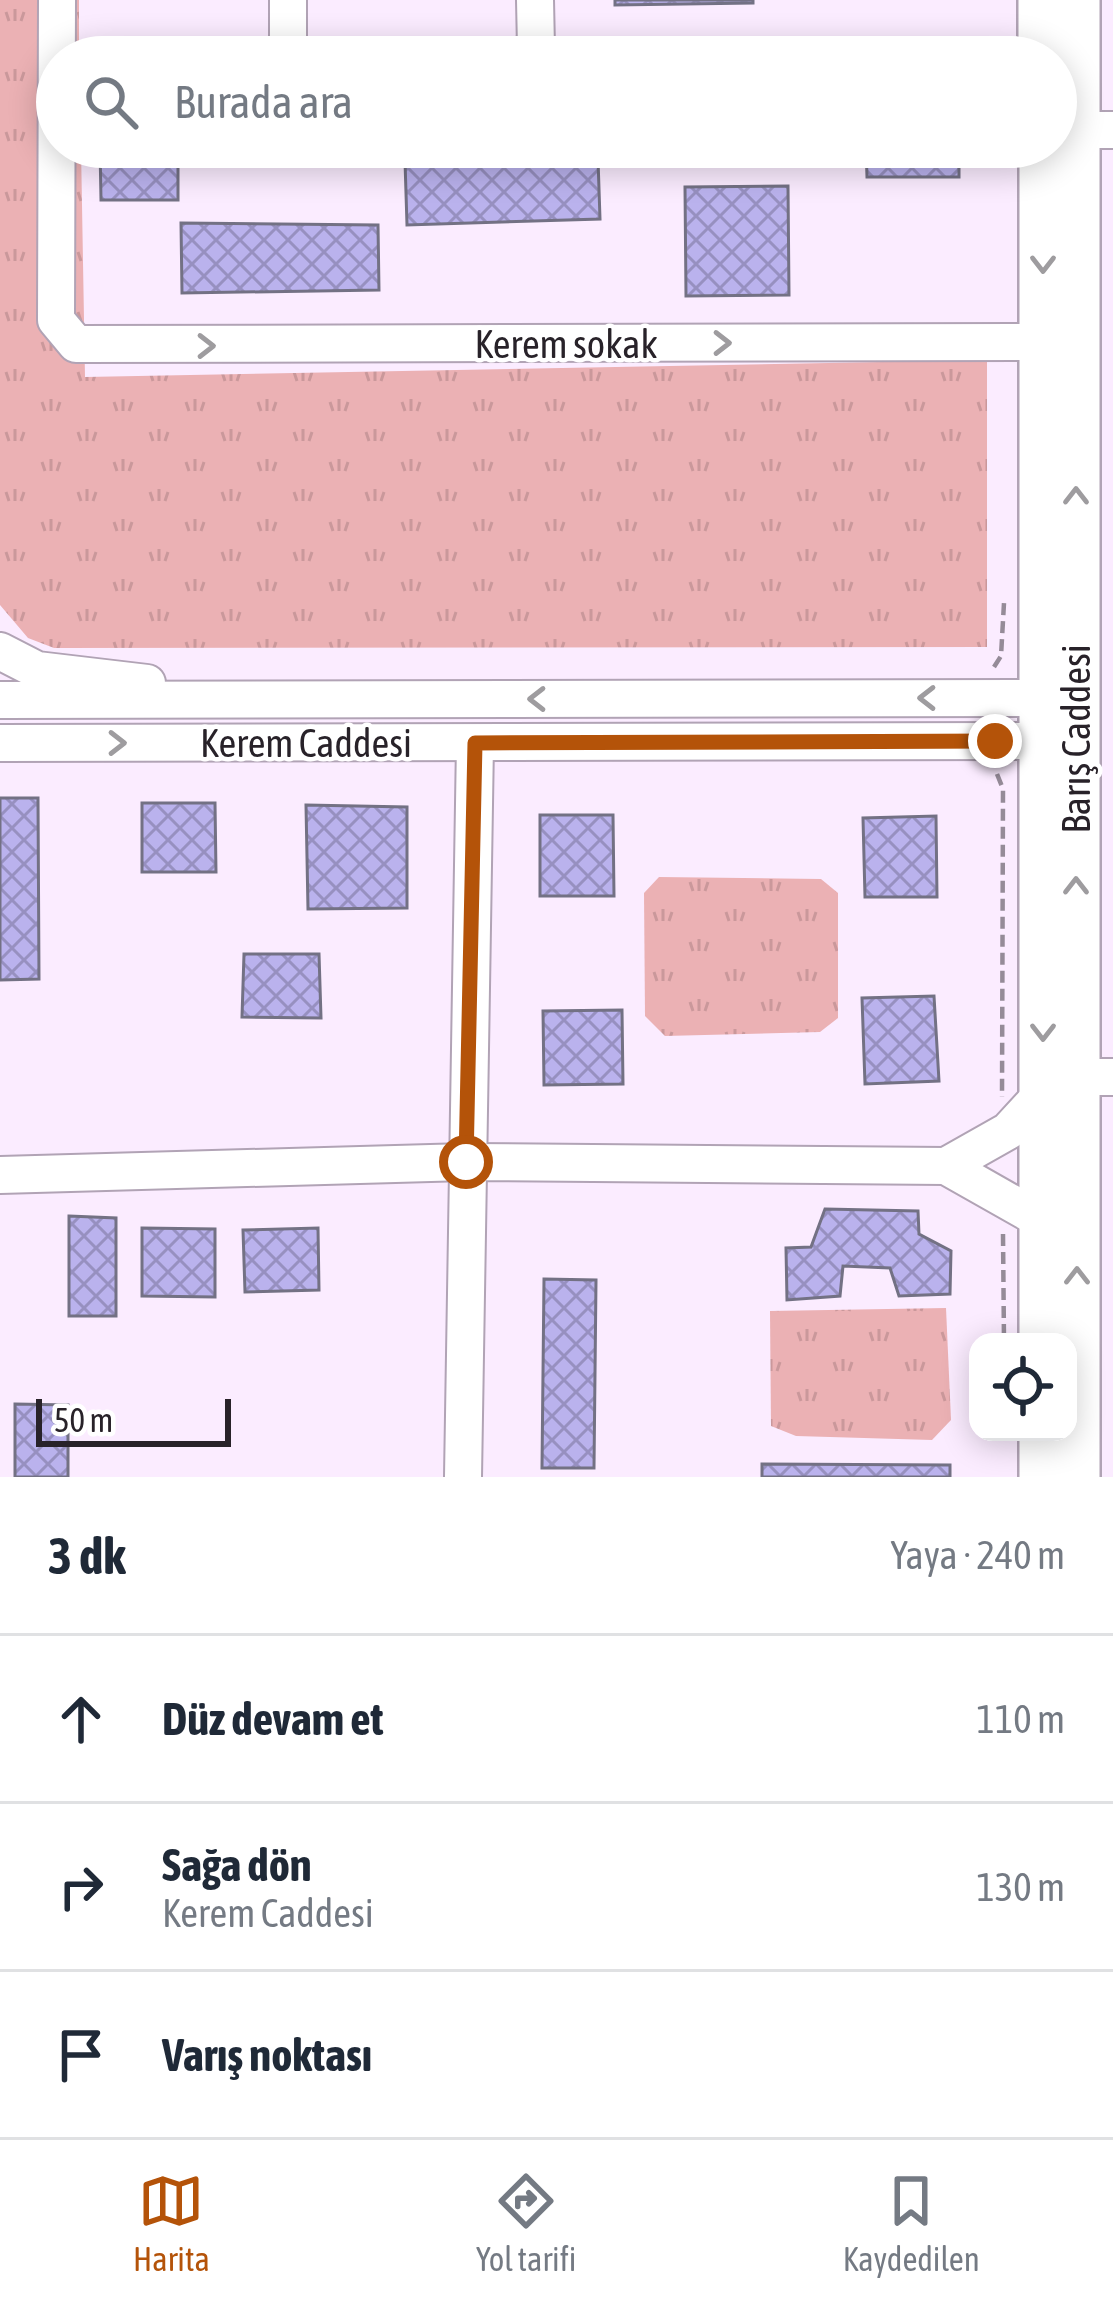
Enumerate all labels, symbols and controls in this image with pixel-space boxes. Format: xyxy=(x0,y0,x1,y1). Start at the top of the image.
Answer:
search box xyxy=(36,36,1077,168)
icon: search xyxy=(78,69,144,135)
text: Burada ara xyxy=(174,76,353,128)
one-way arrow xyxy=(1030,256,1056,274)
street label: Kerem sokak xyxy=(474,322,658,366)
one-way arrow xyxy=(714,330,732,356)
one-way arrow xyxy=(198,333,216,359)
one-way arrow xyxy=(1063,486,1089,504)
street label: Barış Caddesi xyxy=(1054,644,1098,834)
one-way arrow xyxy=(917,685,936,711)
one-way arrow xyxy=(527,686,545,712)
route end xyxy=(968,714,1022,768)
street label: Kerem Caddesi xyxy=(200,721,412,765)
one-way arrow xyxy=(109,730,127,756)
one-way arrow xyxy=(1063,876,1089,894)
one-way arrow xyxy=(1030,1024,1056,1042)
route start xyxy=(439,1135,493,1189)
one-way arrow xyxy=(1064,1266,1090,1284)
map controls xyxy=(969,1333,1077,1441)
button: locate xyxy=(969,1333,1077,1441)
scale bar xyxy=(36,1393,231,1446)
text: 50 m xyxy=(54,1401,113,1439)
text: 3 dk xyxy=(48,1526,126,1585)
text: Yaya · 240 m xyxy=(891,1533,1065,1577)
icon: ahead xyxy=(48,1686,114,1752)
text: Düz devam et xyxy=(162,1693,384,1745)
text: 110 m xyxy=(977,1697,1065,1741)
text: Sağa dön xyxy=(162,1839,312,1891)
icon: right xyxy=(48,1854,114,1920)
text: 130 m xyxy=(977,1865,1065,1909)
text: Kerem Caddesi xyxy=(162,1891,374,1935)
icon: arrive xyxy=(48,2022,114,2088)
text: Varış noktası xyxy=(162,2029,372,2081)
tab: Harita xyxy=(133,2168,210,2278)
tab: Yol tarifi xyxy=(476,2168,576,2278)
tab: Kaydedilen xyxy=(843,2168,980,2278)

